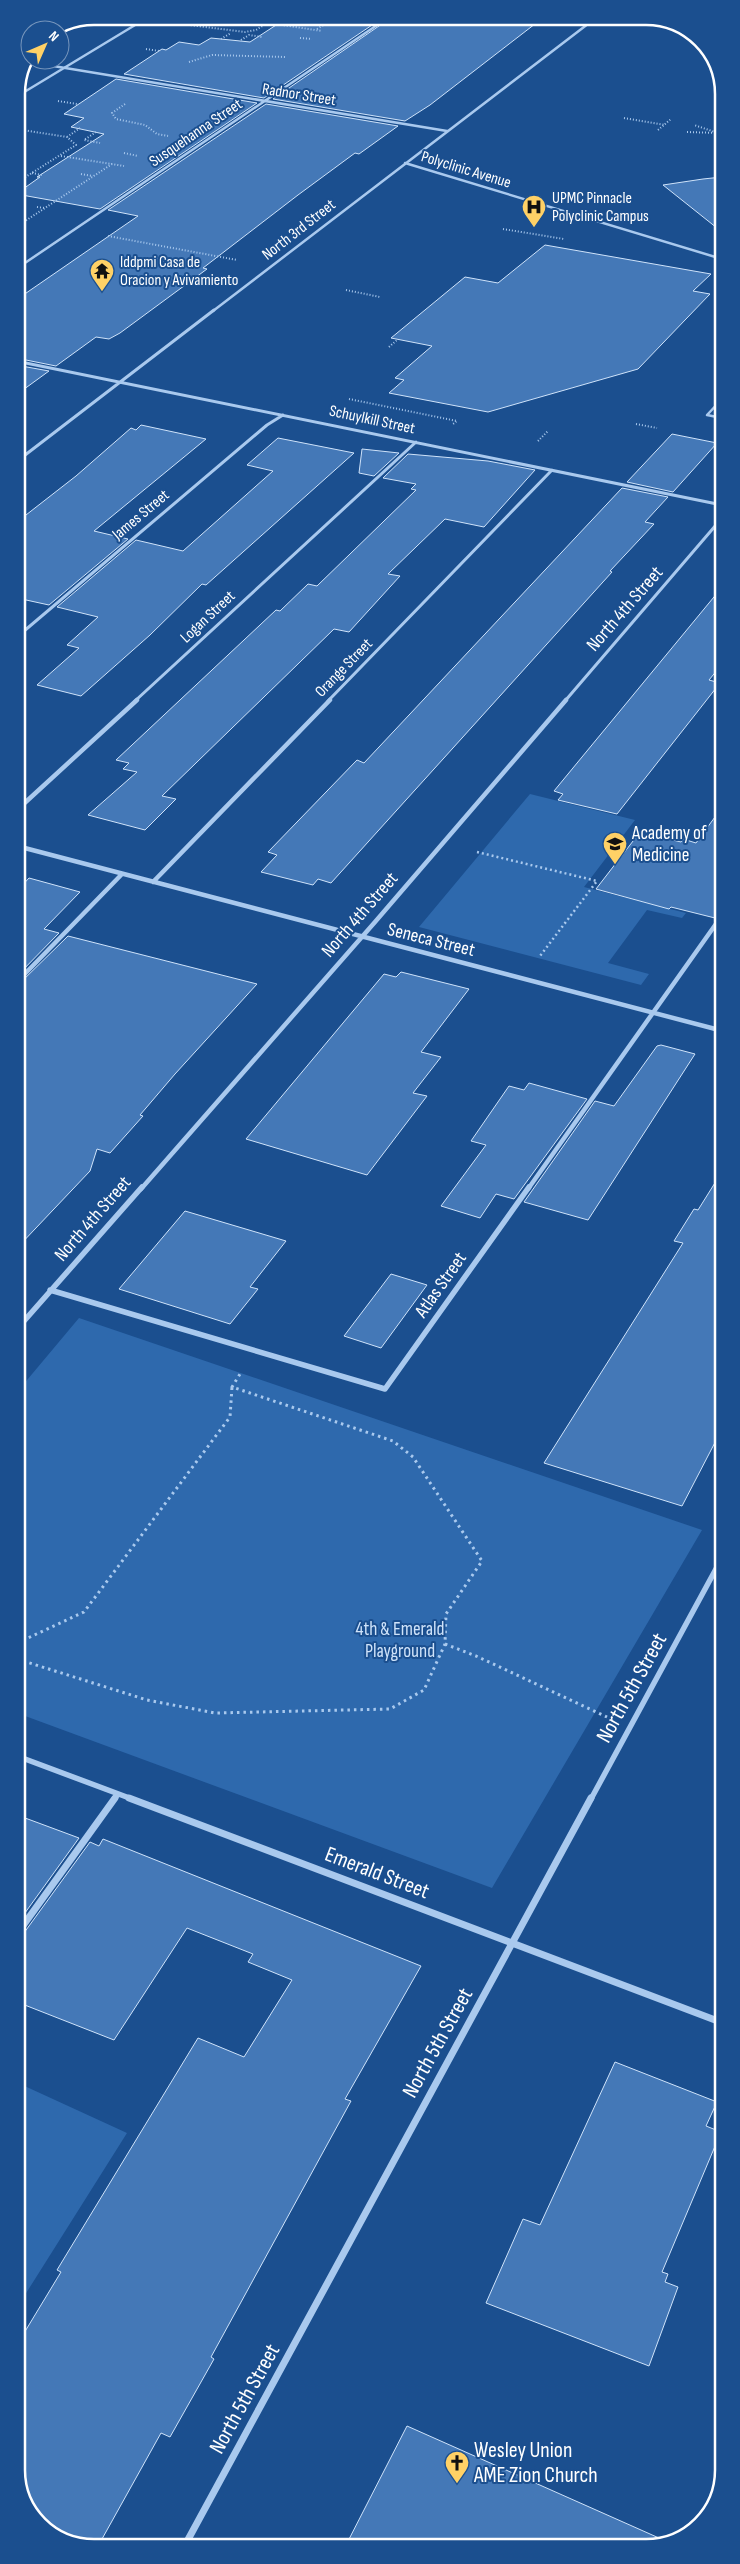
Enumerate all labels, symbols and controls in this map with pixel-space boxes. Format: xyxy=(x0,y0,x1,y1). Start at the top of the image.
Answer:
north arrow xyxy=(20,20,70,70)
text: N xyxy=(45,28,62,45)
street label: Radnor Street xyxy=(261,80,337,110)
street label: Susquehanna Street xyxy=(146,95,246,171)
street label: Polyclinic Avenue xyxy=(419,147,513,193)
place label: UPMC Pinnacle Polyclinic Campus xyxy=(552,189,649,226)
hospital icon: UPMC Pinnacle Polyclinic Campus xyxy=(521,194,547,228)
street label: North 3rd Street xyxy=(259,195,340,265)
place label: Iddpmi Casa de Oracion y Avivamiento xyxy=(120,253,238,290)
temple icon: Iddpmi Casa de Oracion y Avivamiento xyxy=(89,258,115,292)
street label: Schuylkill Street xyxy=(327,402,417,438)
street label: James Street xyxy=(108,486,173,545)
street label: North 4th Street xyxy=(582,562,668,656)
street label: Logan Street xyxy=(177,587,239,647)
street label: Orange Street xyxy=(311,635,377,701)
place label: Academy of Medicine xyxy=(631,822,707,867)
school or university icon: Academy of Medicine xyxy=(602,831,628,865)
street label: North 4th Street xyxy=(317,868,403,962)
street label: Seneca Street xyxy=(385,918,477,962)
street label: North 4th Street xyxy=(50,1172,136,1266)
street label: Atlas Street xyxy=(410,1248,472,1323)
park label: 4th & Emerald Playground xyxy=(355,1618,445,1663)
street label: North 5th Street xyxy=(591,1628,673,1748)
street label: Emerald Street xyxy=(321,1841,433,1905)
street label: North 5th Street xyxy=(397,1983,479,2103)
street label: North 5th Street xyxy=(204,2339,286,2459)
place label: Wesley Union AME Zion Church xyxy=(473,2437,598,2489)
church icon: Wesley Union AME Zion Church xyxy=(444,2450,470,2484)

